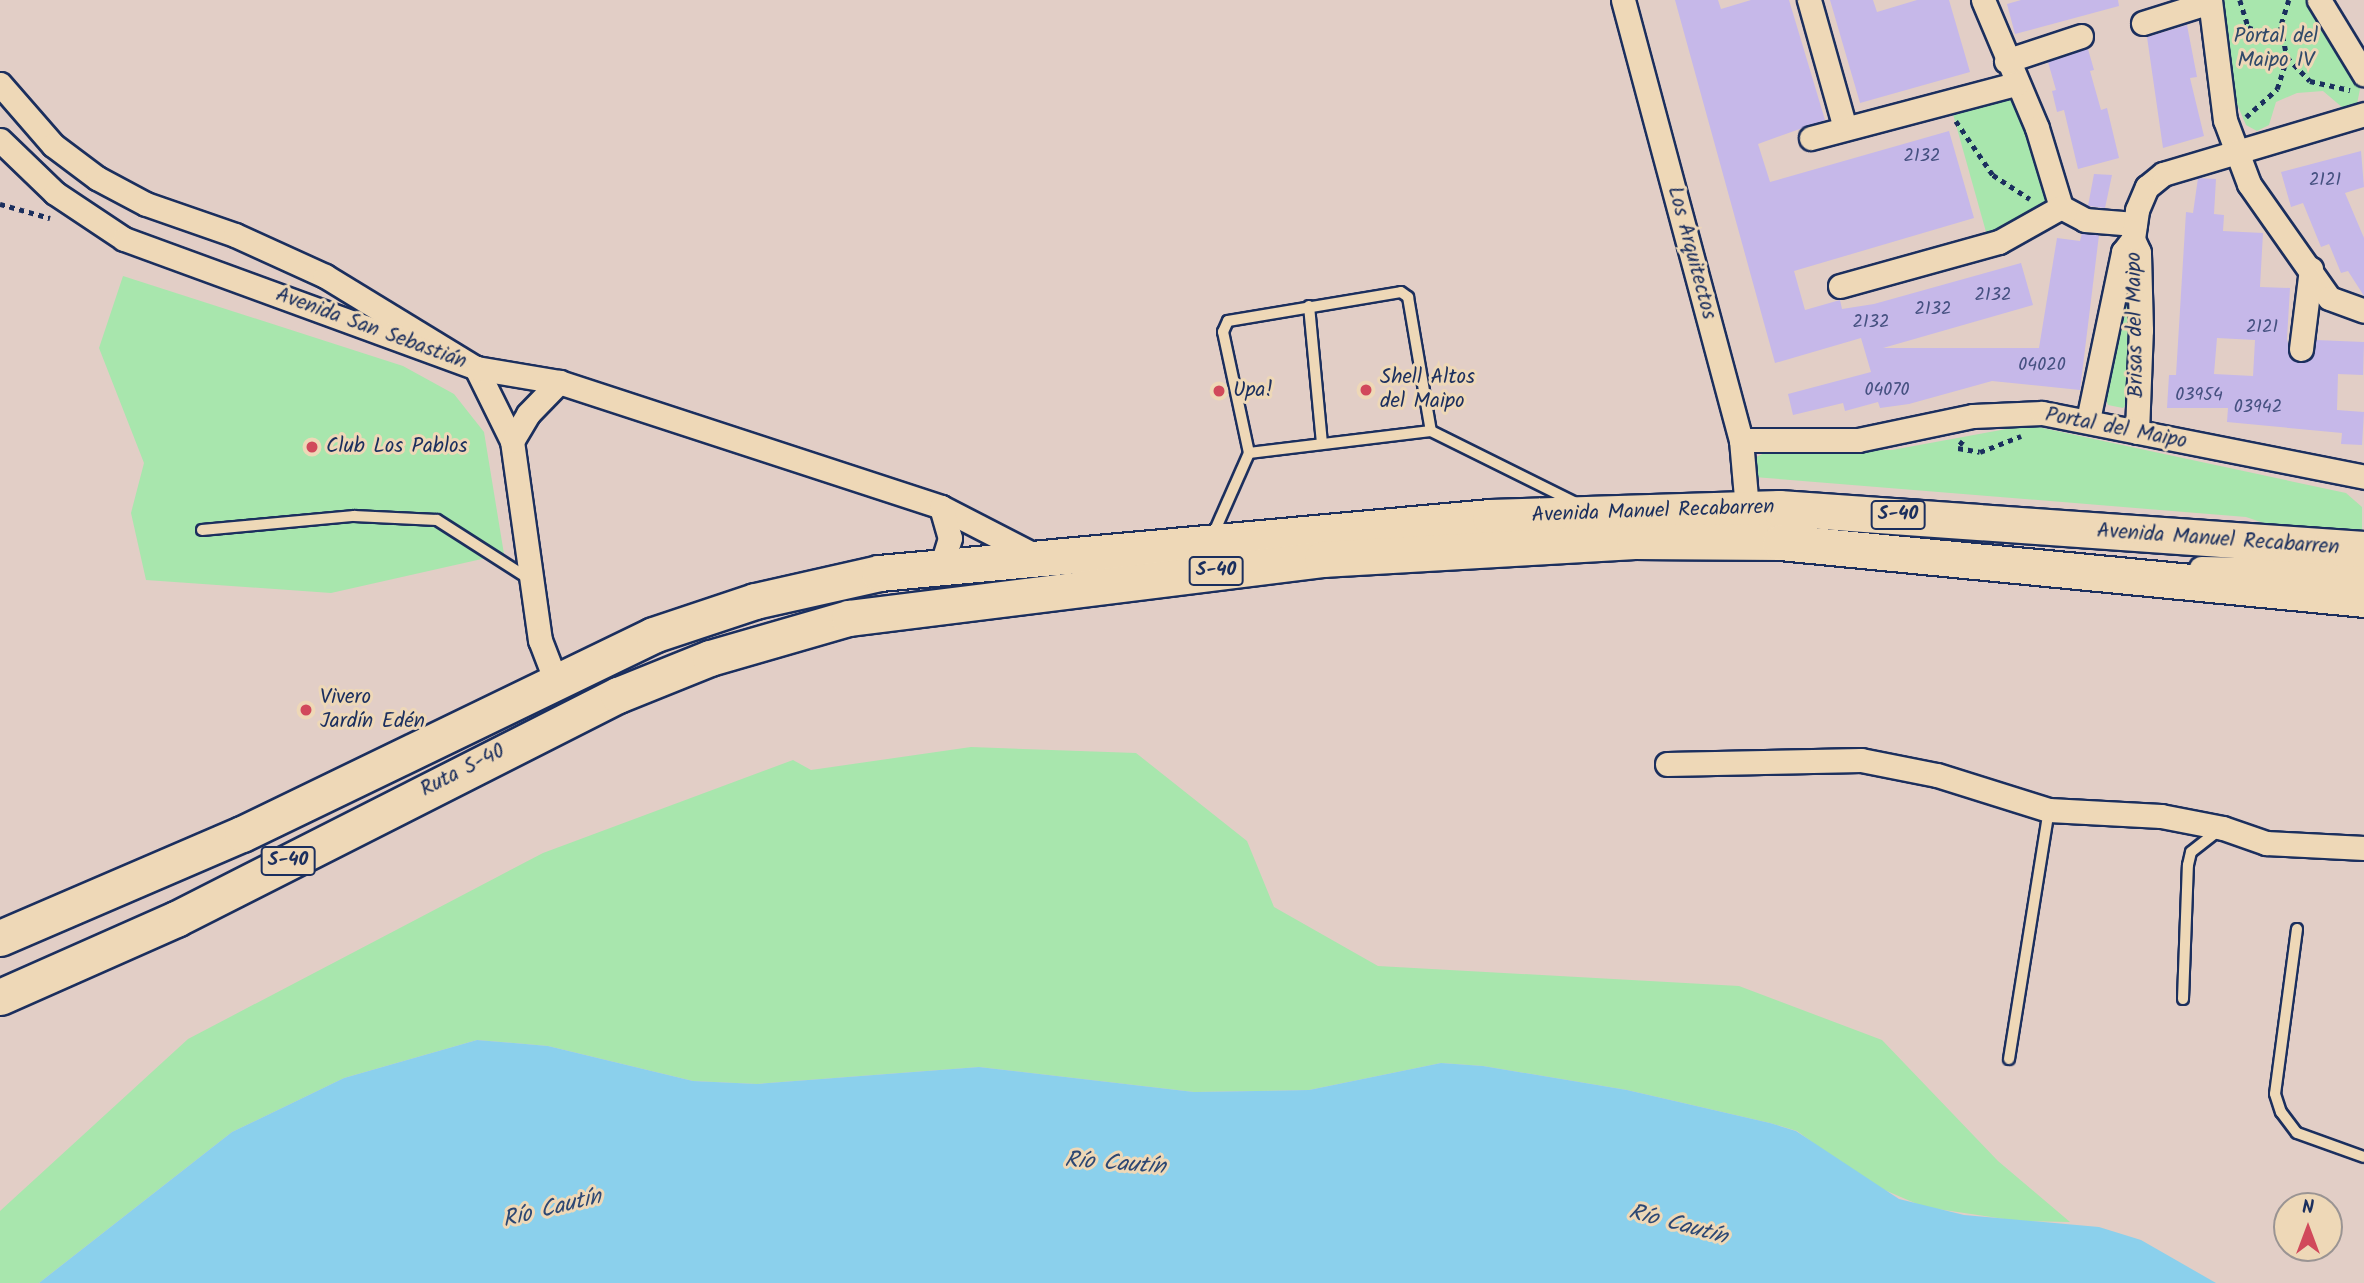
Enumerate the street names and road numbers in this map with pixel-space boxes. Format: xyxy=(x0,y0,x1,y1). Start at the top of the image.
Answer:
street label: Los Arquitectos xyxy=(1661,184,1721,322)
street label: Brisas del Maipo xyxy=(2122,252,2150,398)
street label: Avenida San Sebastián xyxy=(272,283,470,375)
street label: Portal del Maipo xyxy=(2043,403,2189,455)
street label: Avenida Manuel Recabarren xyxy=(1531,495,1775,529)
road number: S-40 xyxy=(1870,500,1926,530)
street label: Avenida Manuel Recabarren xyxy=(2096,519,2340,561)
road number: S-40 xyxy=(1188,556,1244,586)
street label: Ruta S-40 xyxy=(416,739,510,803)
road number: S-40 xyxy=(260,846,316,876)

